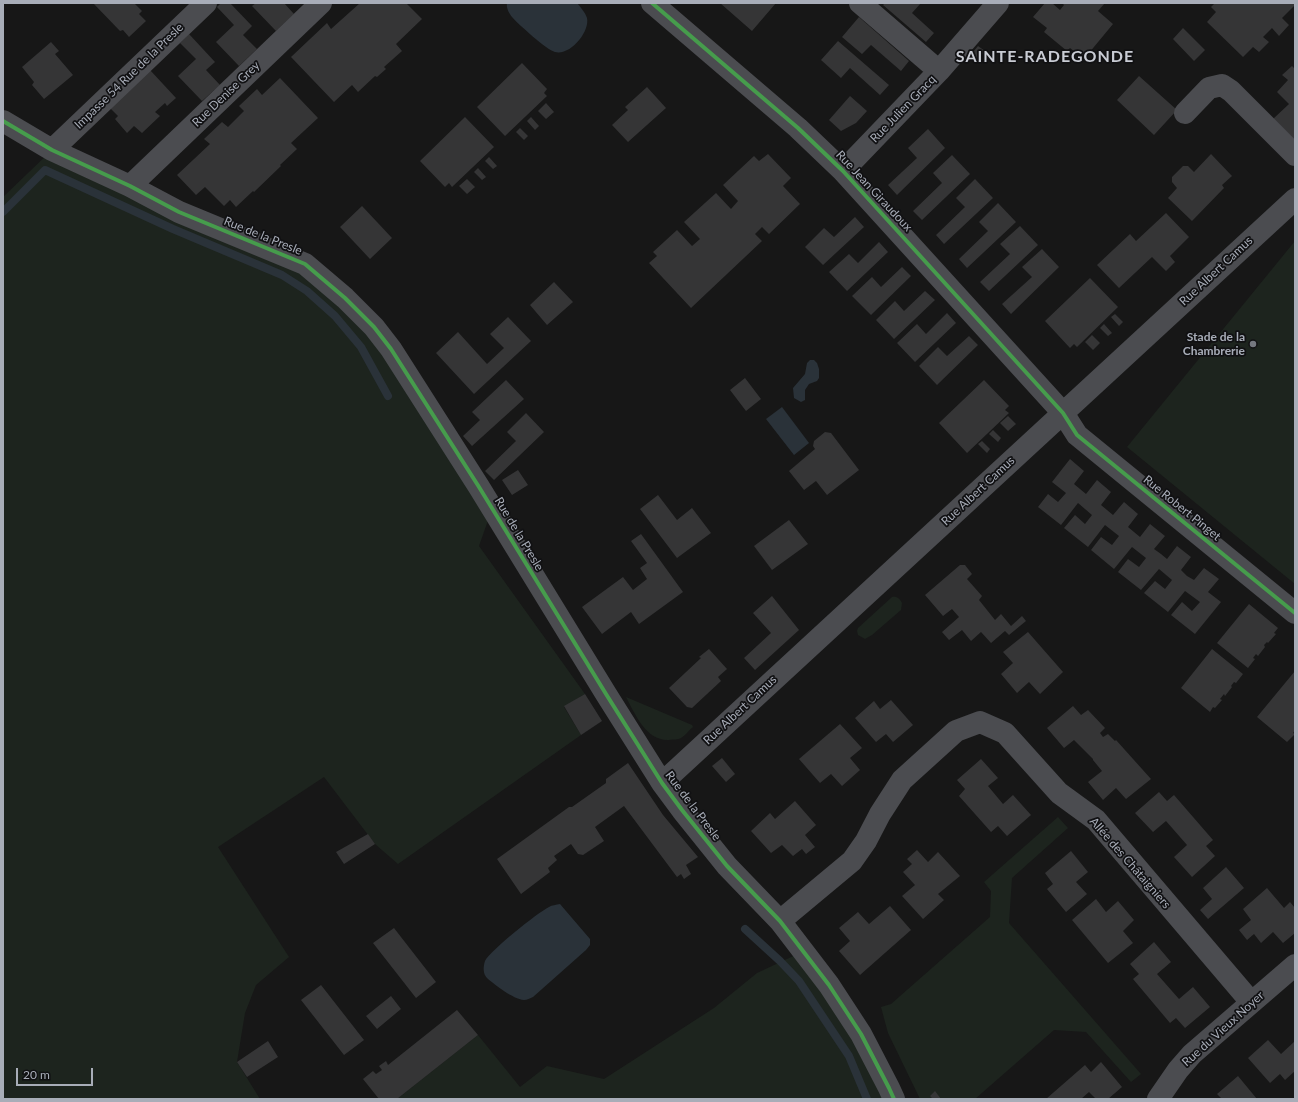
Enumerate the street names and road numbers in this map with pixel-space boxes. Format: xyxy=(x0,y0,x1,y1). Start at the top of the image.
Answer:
street label: Impasse 54 Rue de la Presle xyxy=(72,20,186,132)
street label: Rue Denise Grey xyxy=(189,58,263,130)
street label: Rue Julien Gracq xyxy=(867,72,939,146)
street label: Rue Jean Giraudoux xyxy=(833,148,915,234)
street label: Rue de la Presle xyxy=(222,214,304,258)
street label: Rue Albert Camus xyxy=(1176,233,1256,309)
street label: Rue Albert Camus xyxy=(938,453,1018,529)
street label: Rue Robert Pinget xyxy=(1140,472,1224,544)
street label: Rue de la Presle xyxy=(491,495,547,573)
street label: Rue Albert Camus xyxy=(700,672,780,748)
street label: Rue de la Presle xyxy=(662,768,724,844)
street label: Allée des Châtaigniers xyxy=(1086,814,1174,912)
street label: Rue du Vieux Noyer xyxy=(1179,988,1267,1070)

